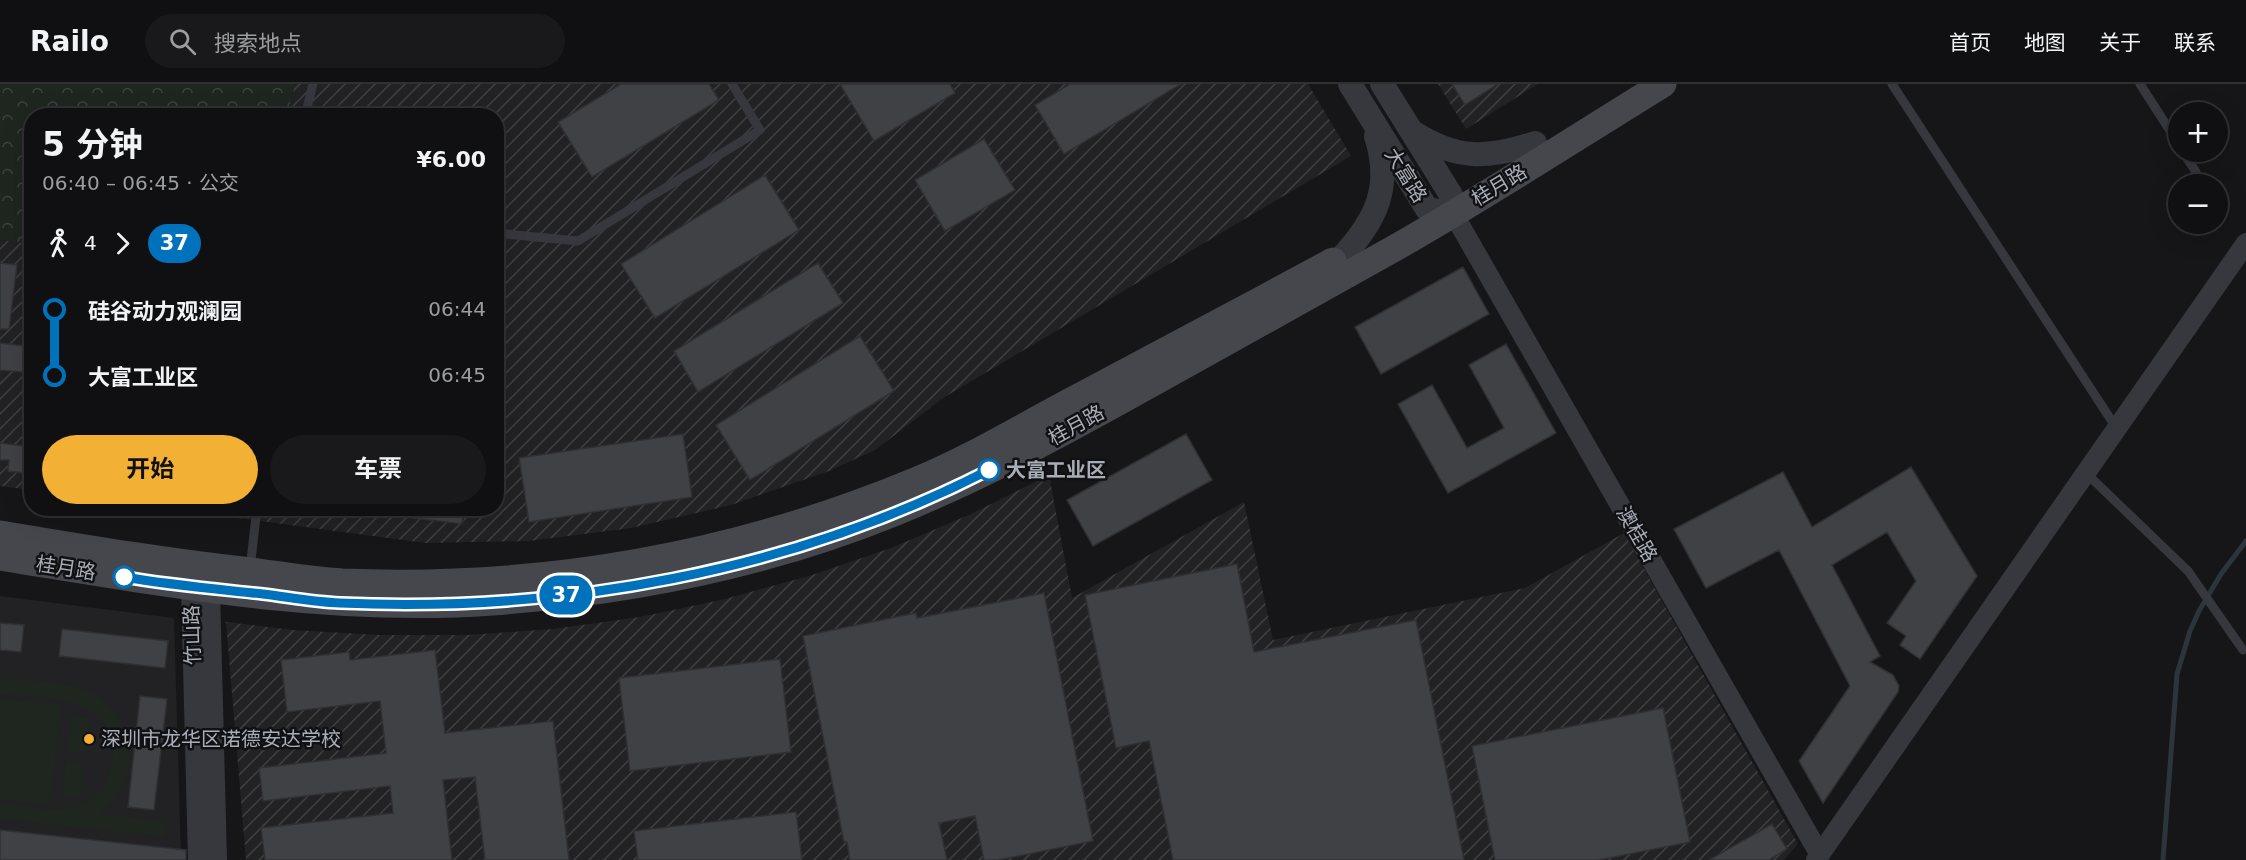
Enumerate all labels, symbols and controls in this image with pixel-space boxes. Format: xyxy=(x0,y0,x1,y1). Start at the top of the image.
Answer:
search box xyxy=(145,14,565,68)
text: Railo xyxy=(30,25,109,58)
icon: search xyxy=(166,25,199,58)
text: 搜索地点 xyxy=(214,31,302,56)
text: 首页 xyxy=(1949,31,1991,55)
text: 地图 xyxy=(2024,31,2066,55)
text: 关于 xyxy=(2099,31,2141,55)
text: 联系 xyxy=(2174,31,2216,55)
map controls xyxy=(2168,102,2228,234)
button: + xyxy=(2168,102,2228,162)
text: 5 分钟 xyxy=(42,125,142,164)
street label: 大富路 xyxy=(1380,143,1432,207)
text: ¥6.00 xyxy=(416,147,486,172)
street label: 桂月路 xyxy=(1467,159,1531,211)
text: 06:40 – 06:45 · 公交 xyxy=(42,171,239,195)
button: − xyxy=(2168,174,2228,234)
icon: walk xyxy=(42,227,75,260)
icon: forward xyxy=(106,227,139,260)
text: 4 xyxy=(84,231,97,255)
text: 37 xyxy=(160,231,189,255)
text: 06:44 xyxy=(428,297,486,321)
text: 硅谷动力观澜园 xyxy=(88,299,242,324)
text: 06:45 xyxy=(428,363,486,387)
text: 大富工业区 xyxy=(88,365,198,390)
street label: 桂月路 xyxy=(1044,400,1108,450)
button: 开始 xyxy=(42,435,258,504)
button: 车票 xyxy=(270,435,486,504)
place label: 大富工业区 xyxy=(1006,458,1106,482)
marker: 大富工业区 xyxy=(978,459,1000,481)
street label: 澳桂路 xyxy=(1612,502,1662,566)
street label: 桂月路 xyxy=(34,551,98,585)
unlabelled marker xyxy=(113,566,135,588)
line badge: 37 xyxy=(539,576,593,614)
text: 37 xyxy=(551,583,581,607)
street label: 竹山路 xyxy=(179,605,205,665)
place label: 深圳市龙华区诺德安达学校 xyxy=(101,727,341,751)
marker: 深圳市龙华区诺德安达学校 xyxy=(82,732,96,746)

